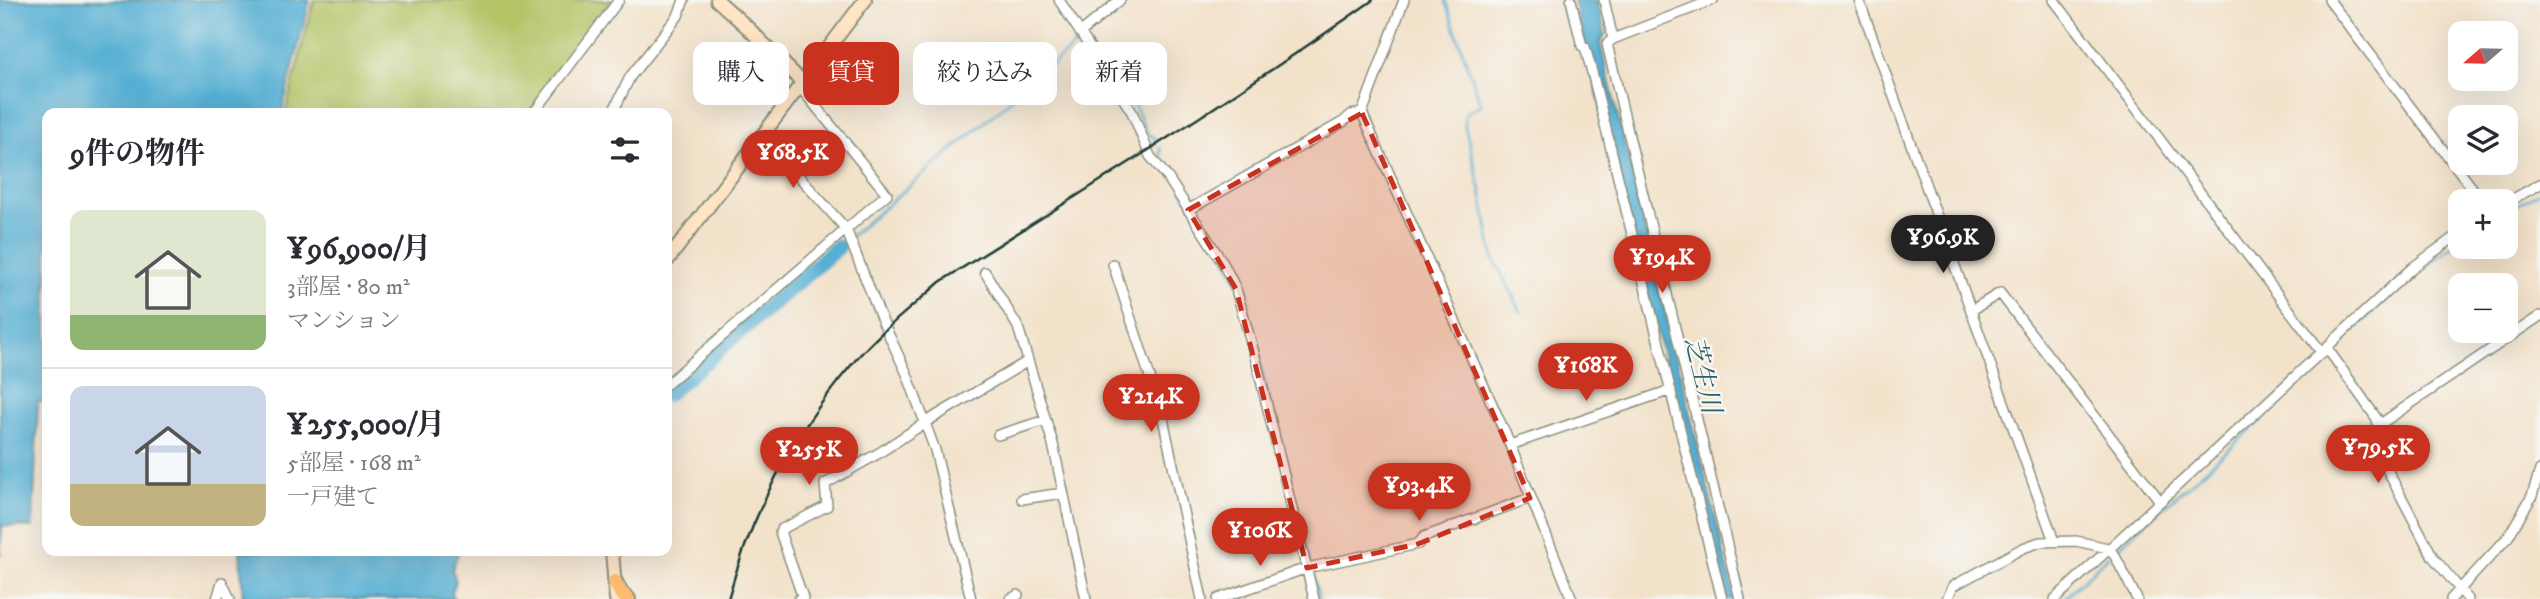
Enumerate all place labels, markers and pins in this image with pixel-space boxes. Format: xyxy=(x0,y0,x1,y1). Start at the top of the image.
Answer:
pin: ¥68.5K xyxy=(736,130,850,190)
pin: ¥96.9K xyxy=(1886,216,2000,275)
pin: ¥194K xyxy=(1613,236,1711,295)
pin: ¥168K xyxy=(1537,344,1635,403)
pin: ¥214K xyxy=(1102,374,1200,434)
pin: ¥79.5K xyxy=(2321,426,2435,485)
pin: ¥255K xyxy=(760,428,858,487)
pin: ¥93.4K xyxy=(1362,463,1476,523)
pin: ¥106K xyxy=(1211,508,1309,568)

